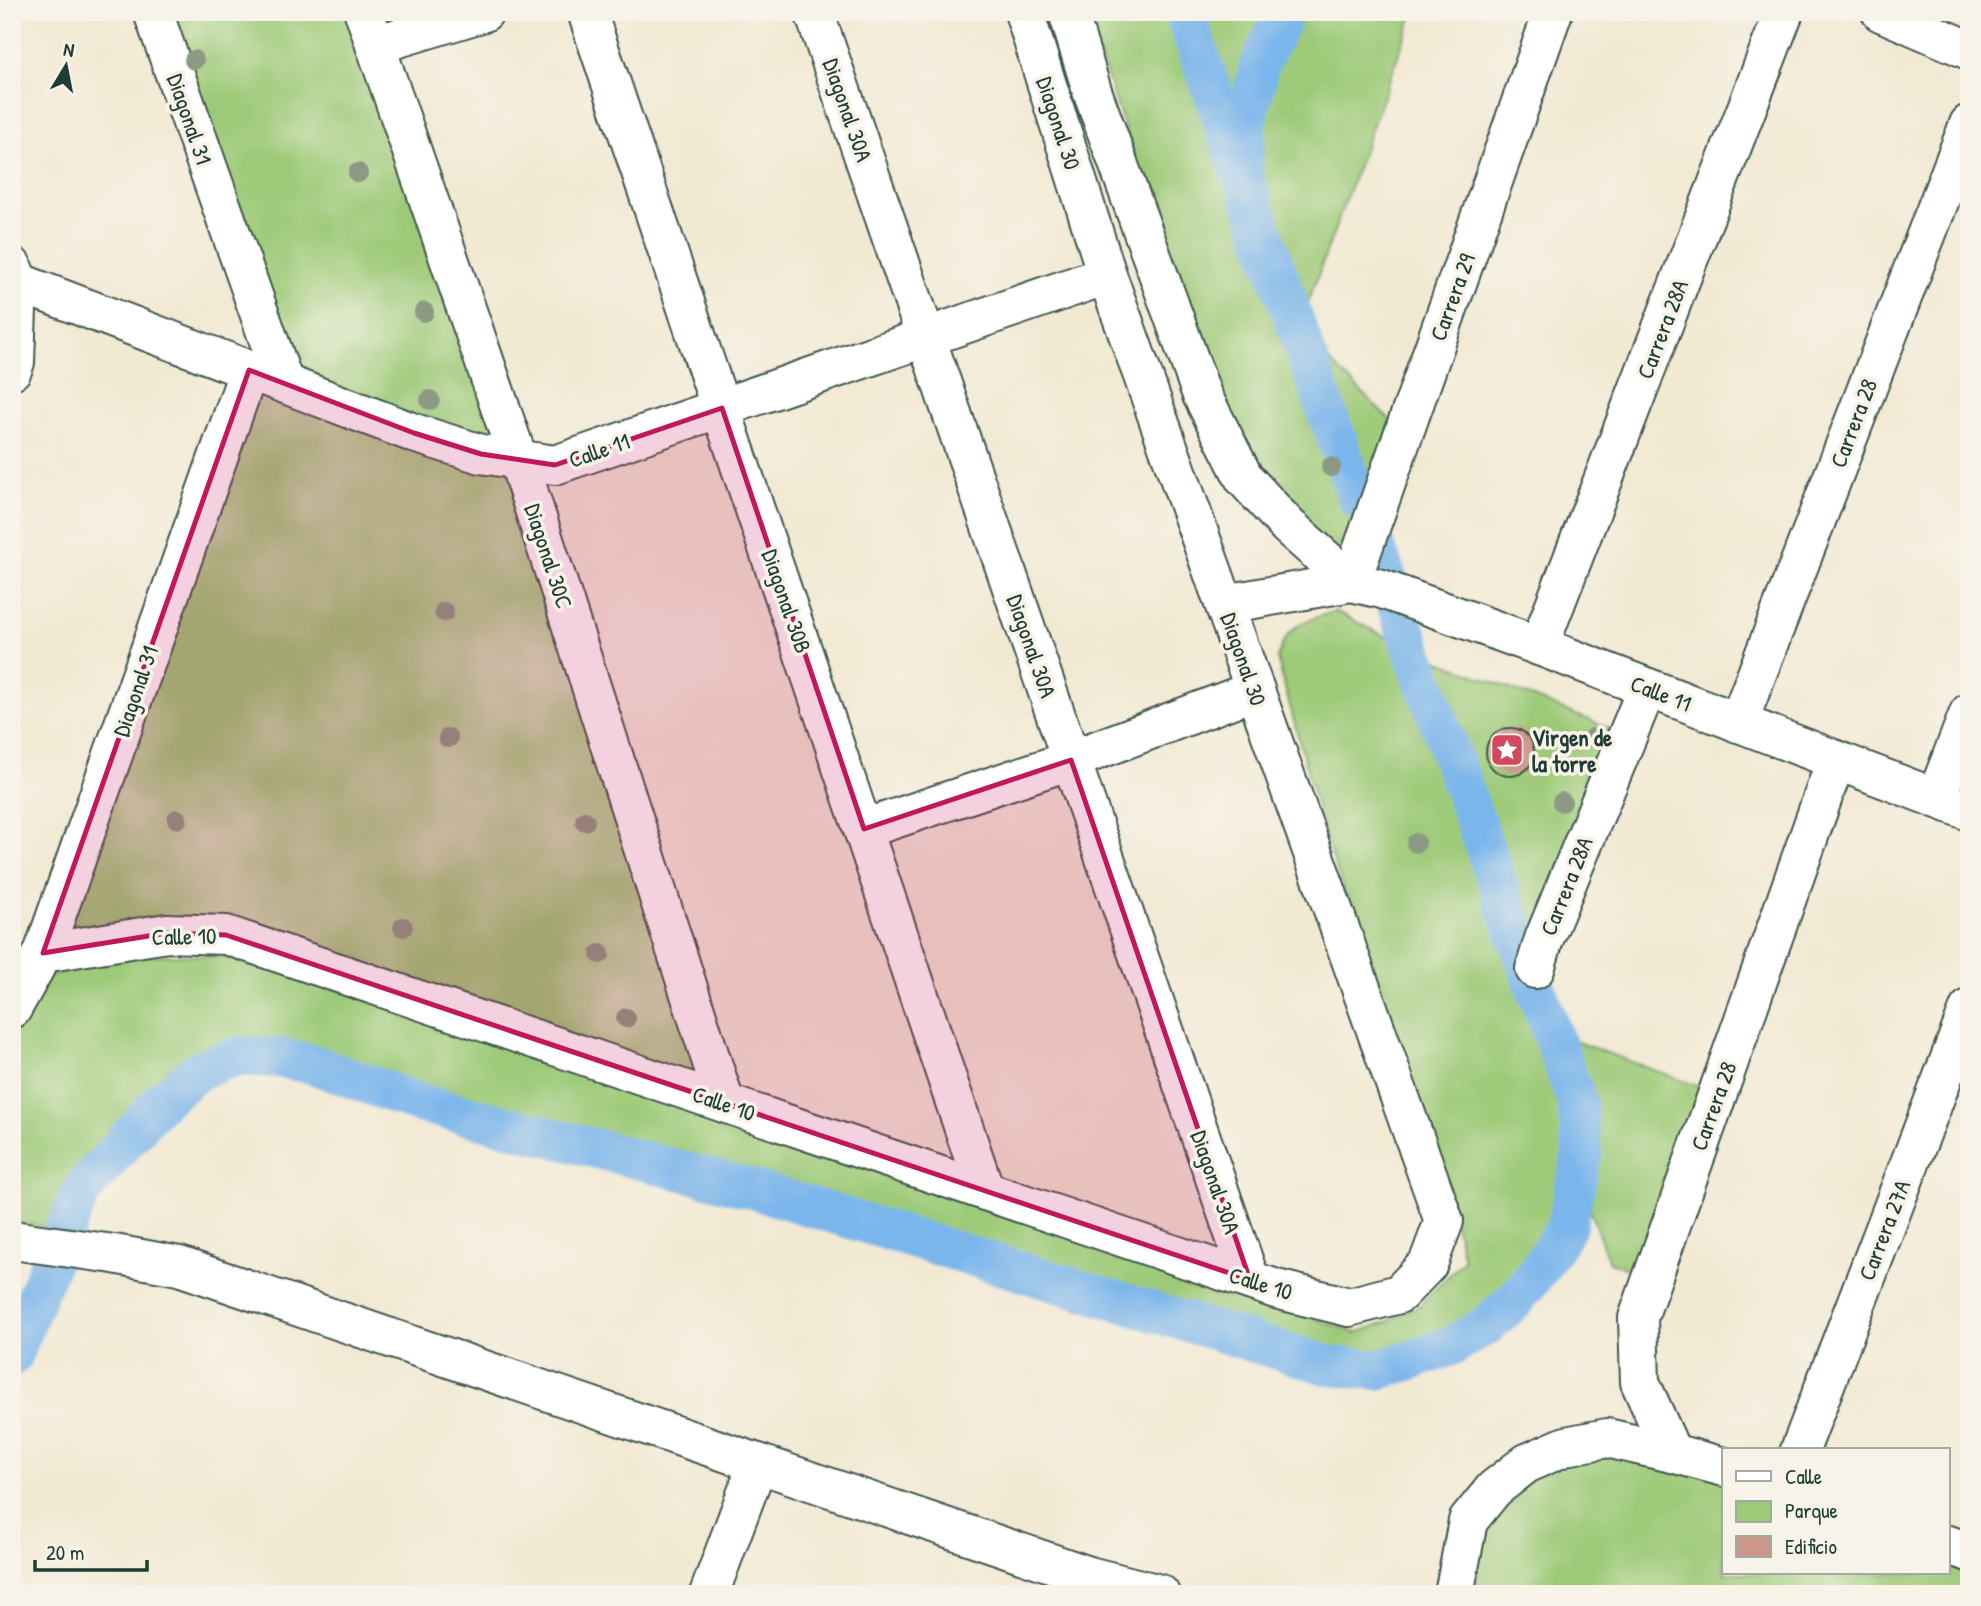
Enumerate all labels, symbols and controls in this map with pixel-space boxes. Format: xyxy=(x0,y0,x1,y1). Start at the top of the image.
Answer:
north arrow xyxy=(32,32,102,102)
text: N xyxy=(62,36,76,63)
street label: Diagonal 30A xyxy=(816,54,880,166)
street label: Diagonal 31 xyxy=(160,69,220,169)
street label: Diagonal 30 xyxy=(1029,73,1089,173)
street label: Carrera 29 xyxy=(1422,249,1482,345)
street label: Carrera 28A xyxy=(1629,275,1695,383)
street label: Carrera 28 xyxy=(1822,374,1884,472)
street label: Calle 11 xyxy=(564,425,634,475)
street label: Diagonal 30C xyxy=(517,500,581,612)
street label: Diagonal 30B xyxy=(755,545,819,657)
street label: Diagonal 30A xyxy=(1000,590,1064,702)
street label: Diagonal 30 xyxy=(1214,609,1274,709)
street label: Diagonal 31 xyxy=(105,641,165,741)
street label: Calle 11 xyxy=(1626,667,1696,719)
place label: Virgen de la torre xyxy=(1532,722,1613,779)
place icon: Virgen de la torre xyxy=(1488,731,1526,769)
street label: Carrera 28A xyxy=(1532,832,1600,940)
street label: Calle 10 xyxy=(151,920,217,952)
street label: Carrera 28 xyxy=(1683,1057,1743,1155)
street label: Calle 10 xyxy=(688,1078,760,1128)
street label: Diagonal 30A xyxy=(1184,1126,1248,1238)
street label: Carrera 27A xyxy=(1851,1175,1917,1285)
street label: Calle 10 xyxy=(1226,1259,1296,1307)
legend xyxy=(1722,1448,1950,1574)
text: Calle xyxy=(1785,1462,1822,1491)
text: Parque xyxy=(1785,1496,1838,1525)
scale bar xyxy=(35,1529,147,1573)
text: Edificio xyxy=(1785,1532,1837,1561)
text: 20 m xyxy=(46,1538,84,1567)

